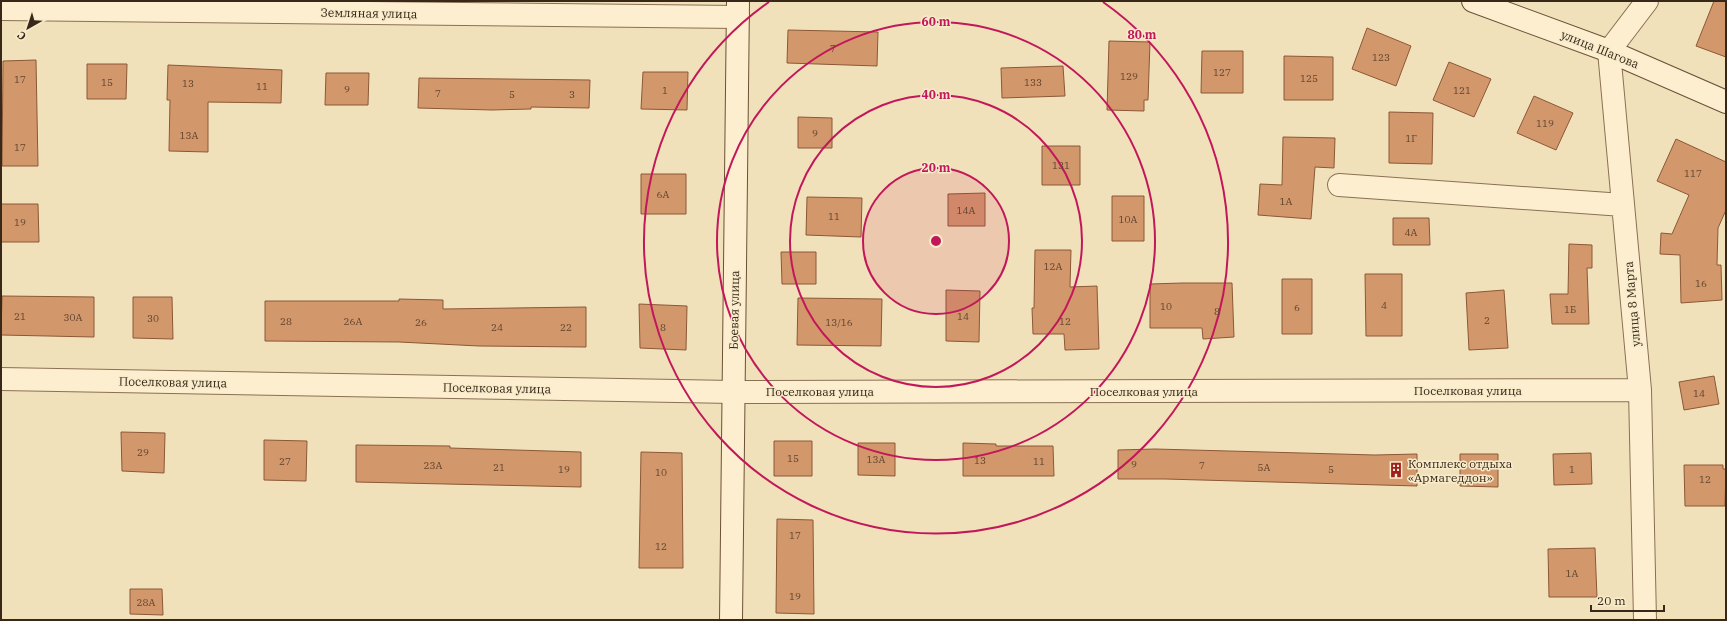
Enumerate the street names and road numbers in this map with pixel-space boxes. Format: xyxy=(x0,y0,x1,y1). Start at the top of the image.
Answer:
street label: Земляная улица xyxy=(321,5,418,21)
street label: улица Шагова xyxy=(1559,27,1642,72)
street label: улица 8 Марта xyxy=(1621,260,1643,347)
street label: Боевая улица xyxy=(726,270,742,350)
street label: Поселковая улица xyxy=(119,374,228,390)
street label: Поселковая улица xyxy=(443,380,552,396)
street label: Поселковая улица xyxy=(1414,383,1523,398)
street label: Поселковая улица xyxy=(766,384,875,399)
street label: Поселковая улица xyxy=(1090,384,1199,399)

